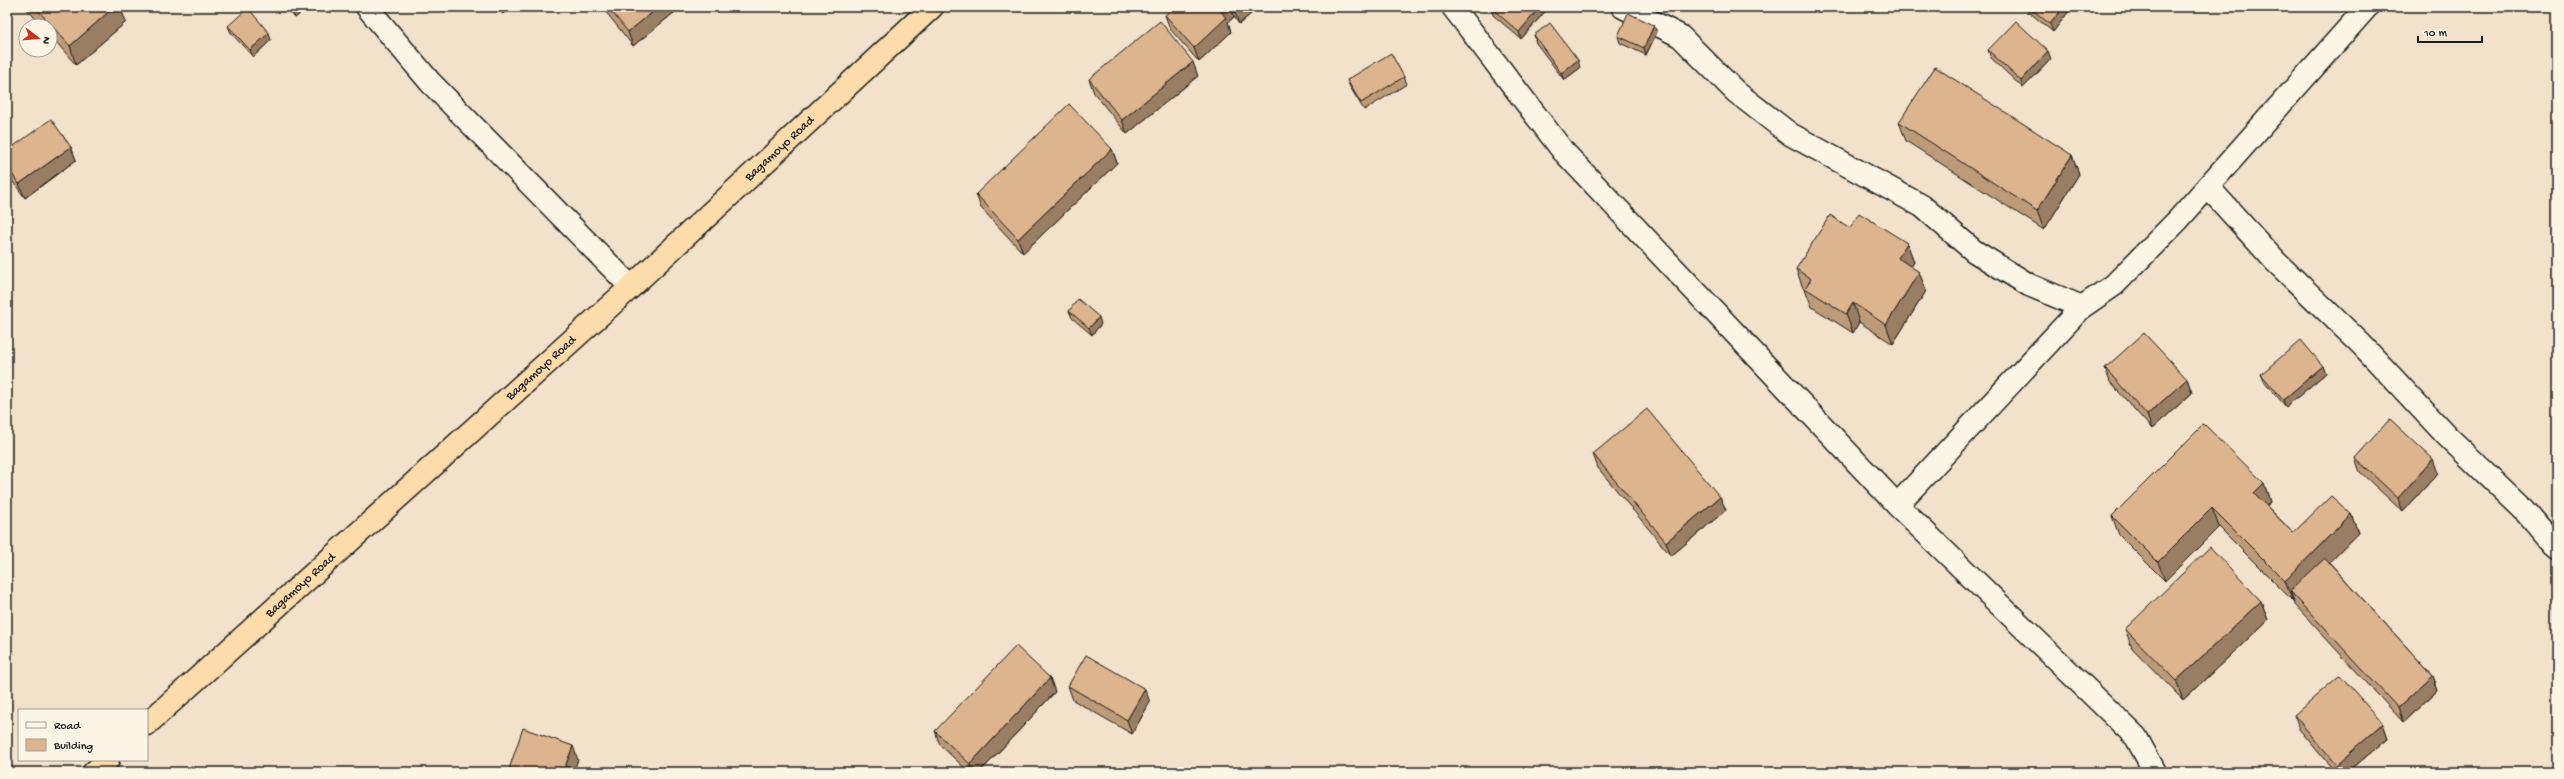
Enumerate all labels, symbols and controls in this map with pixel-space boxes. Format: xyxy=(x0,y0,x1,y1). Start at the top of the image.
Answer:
north arrow xyxy=(18,18,58,58)
scale bar xyxy=(2418,18,2482,44)
text: 10 m xyxy=(2423,27,2448,41)
text: N xyxy=(39,35,52,45)
street label: Bagamoyo Road xyxy=(741,112,818,185)
street label: Bagamoyo Road xyxy=(502,332,580,404)
street label: Bagamoyo Road xyxy=(262,549,340,621)
legend xyxy=(18,709,148,761)
text: Road xyxy=(54,720,81,734)
text: Building xyxy=(53,740,93,754)

